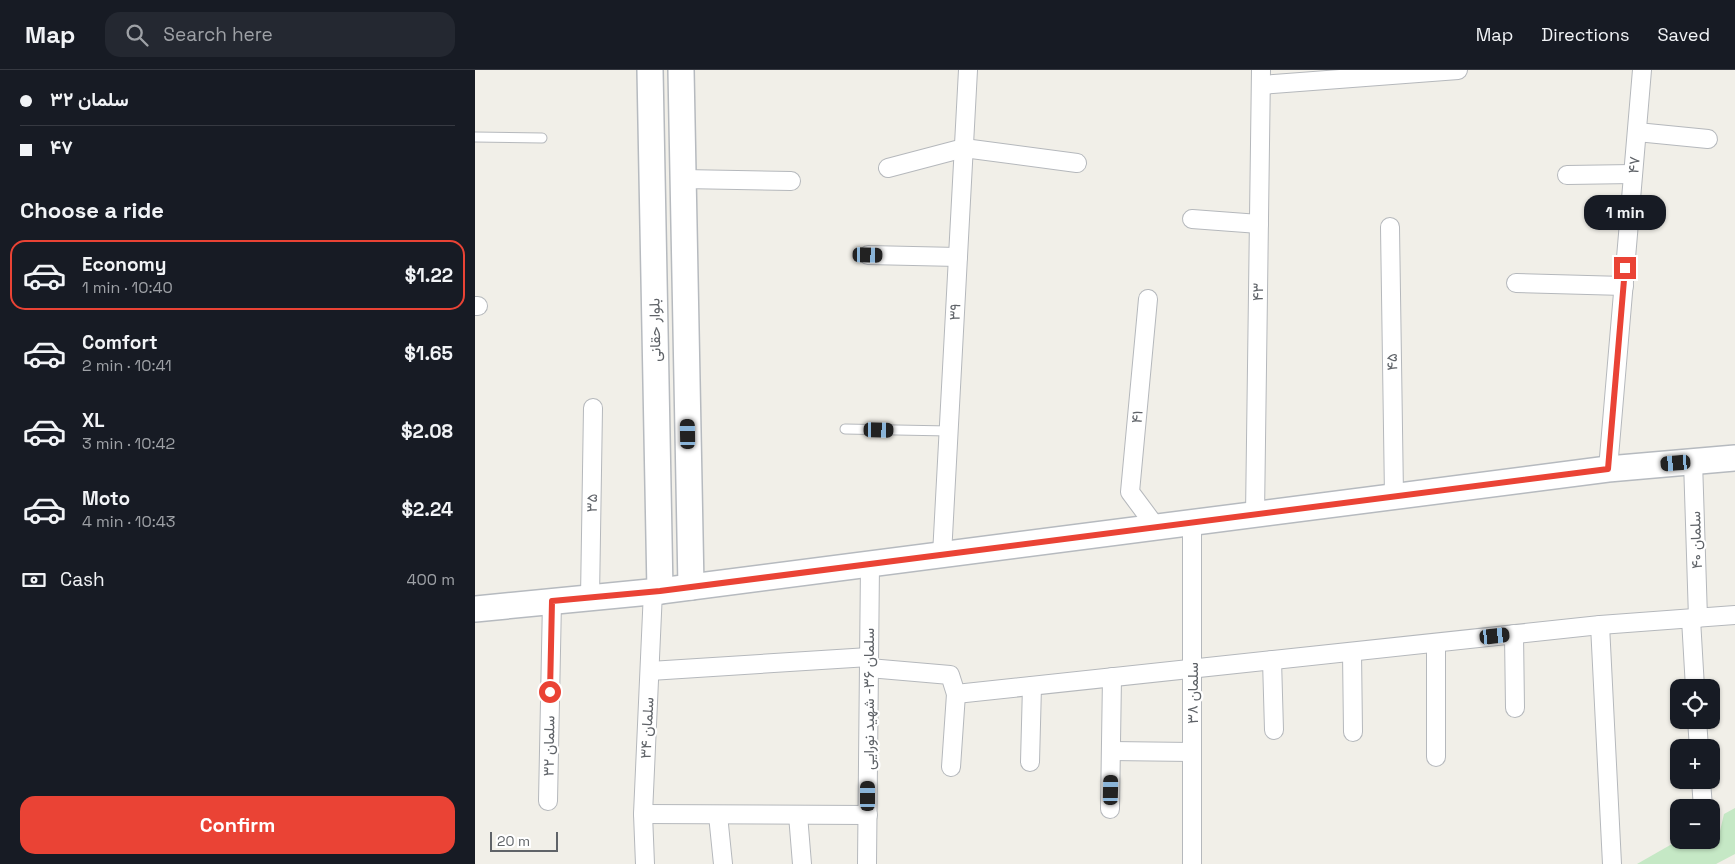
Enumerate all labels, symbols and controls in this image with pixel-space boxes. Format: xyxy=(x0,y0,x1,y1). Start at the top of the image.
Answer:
search box xyxy=(105,12,455,57)
text: Map xyxy=(25,19,75,50)
icon: search xyxy=(123,21,151,49)
text: Search here xyxy=(163,22,273,47)
text: Map xyxy=(1476,23,1513,46)
text: Directions xyxy=(1541,23,1630,46)
text: Saved xyxy=(1658,23,1710,46)
text: سلمان ۳۲ xyxy=(50,87,129,112)
text: ۴۷ xyxy=(50,135,73,160)
street label: ۴۷ xyxy=(1623,155,1644,174)
text: Choose a ride xyxy=(20,196,164,224)
callout: 1 min xyxy=(1584,196,1666,230)
text: 1 min xyxy=(1605,202,1645,223)
car xyxy=(852,247,883,263)
text: Economy xyxy=(82,252,166,277)
icon: car xyxy=(22,253,67,298)
route end xyxy=(1614,257,1636,279)
text: $1.22 xyxy=(405,263,453,288)
text: 1 min · 10:40 xyxy=(82,277,173,298)
street label: ۴۳ xyxy=(1248,282,1267,301)
street label: بلوار حقانی xyxy=(644,298,666,362)
street label: ۳۹ xyxy=(945,303,964,321)
text: Comfort xyxy=(82,330,158,355)
icon: car xyxy=(22,331,67,376)
text: $1.65 xyxy=(404,341,453,366)
street label: ۴۵ xyxy=(1382,353,1401,371)
text: 2 min · 10:41 xyxy=(82,355,172,376)
text: XL xyxy=(82,408,105,433)
icon: car xyxy=(22,409,67,454)
street label: ۴۱ xyxy=(1126,410,1147,424)
text: $2.08 xyxy=(401,419,453,444)
car xyxy=(680,419,695,449)
car xyxy=(863,422,894,438)
text: 3 min · 10:42 xyxy=(82,433,175,454)
car xyxy=(1660,454,1691,472)
text: Moto xyxy=(82,486,130,511)
icon: car xyxy=(22,487,67,532)
street label: ۳۵ xyxy=(582,493,601,513)
text: $2.24 xyxy=(401,497,453,522)
text: 4 min · 10:43 xyxy=(82,511,175,532)
street label: سلمان ۴۰ xyxy=(1685,511,1706,569)
icon: cash xyxy=(20,566,48,594)
text: Cash xyxy=(60,567,105,592)
text: 400 m xyxy=(407,569,455,590)
car xyxy=(1479,627,1510,645)
street label: سلمان ۳۶- شهید نورایی xyxy=(859,628,879,770)
street label: سلمان ۳۸ xyxy=(1183,662,1202,724)
map controls xyxy=(1670,679,1720,849)
button: locate xyxy=(1670,679,1720,729)
route start xyxy=(539,681,561,703)
street label: سلمان ۳۴ xyxy=(635,697,658,759)
street label: سلمان ۳۲ xyxy=(538,715,559,777)
button: + xyxy=(1670,739,1720,789)
car xyxy=(1103,775,1118,805)
car xyxy=(860,781,875,811)
button: Confirm xyxy=(20,796,455,854)
button: − xyxy=(1670,799,1720,849)
scale bar xyxy=(490,829,557,852)
text: 20 m xyxy=(497,832,530,850)

